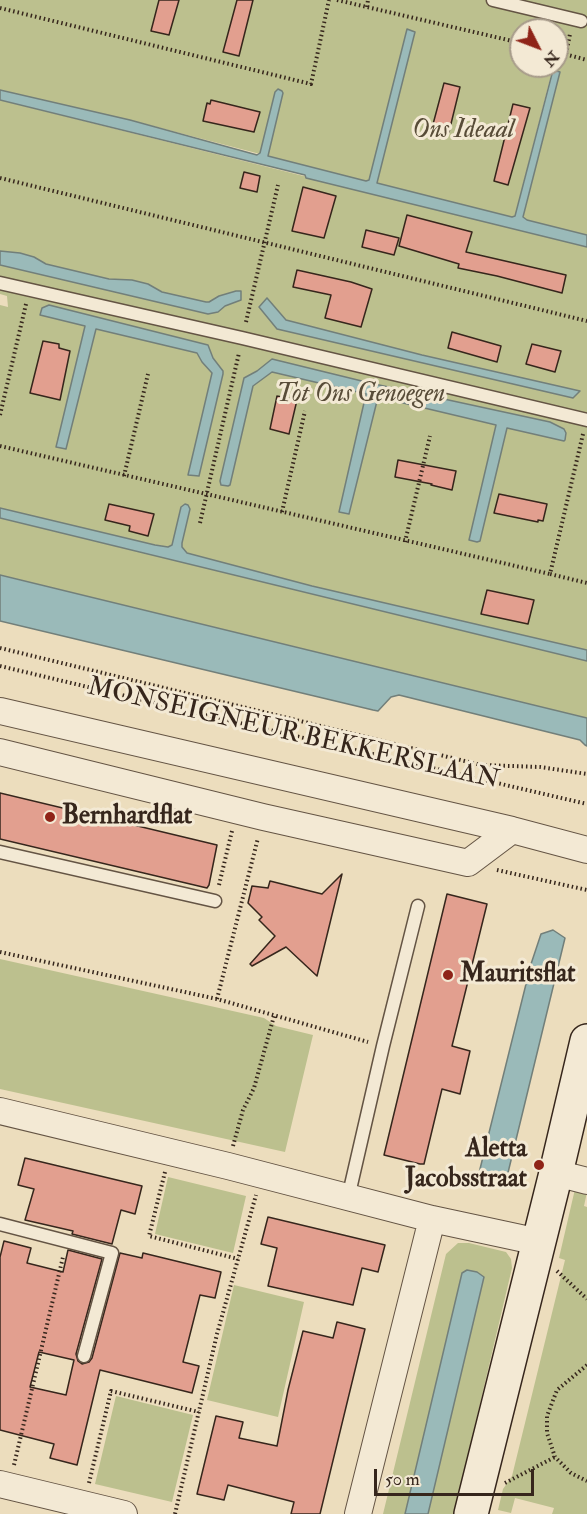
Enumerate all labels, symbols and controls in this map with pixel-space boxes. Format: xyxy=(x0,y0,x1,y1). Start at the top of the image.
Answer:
north arrow xyxy=(509,18,569,78)
text: N xyxy=(539,47,563,71)
park label: Ons Ideaal xyxy=(412,115,514,147)
park label: Tot Ons Genoegen xyxy=(277,379,445,411)
street label: MONSEIGNEUR BEKKERSLAAN xyxy=(84,672,502,798)
place label: Bernhardflat xyxy=(62,801,192,833)
marker: Bernhardflat xyxy=(43,810,57,824)
place label: Mauritsflat xyxy=(460,959,576,991)
marker: Mauritsflat xyxy=(441,968,455,982)
place label: Aletta Jacobsstraat xyxy=(405,1134,527,1196)
marker: Aletta Jacobsstraat xyxy=(532,1158,546,1172)
scale bar xyxy=(377,1457,538,1495)
text: 50 m xyxy=(385,1468,420,1491)

